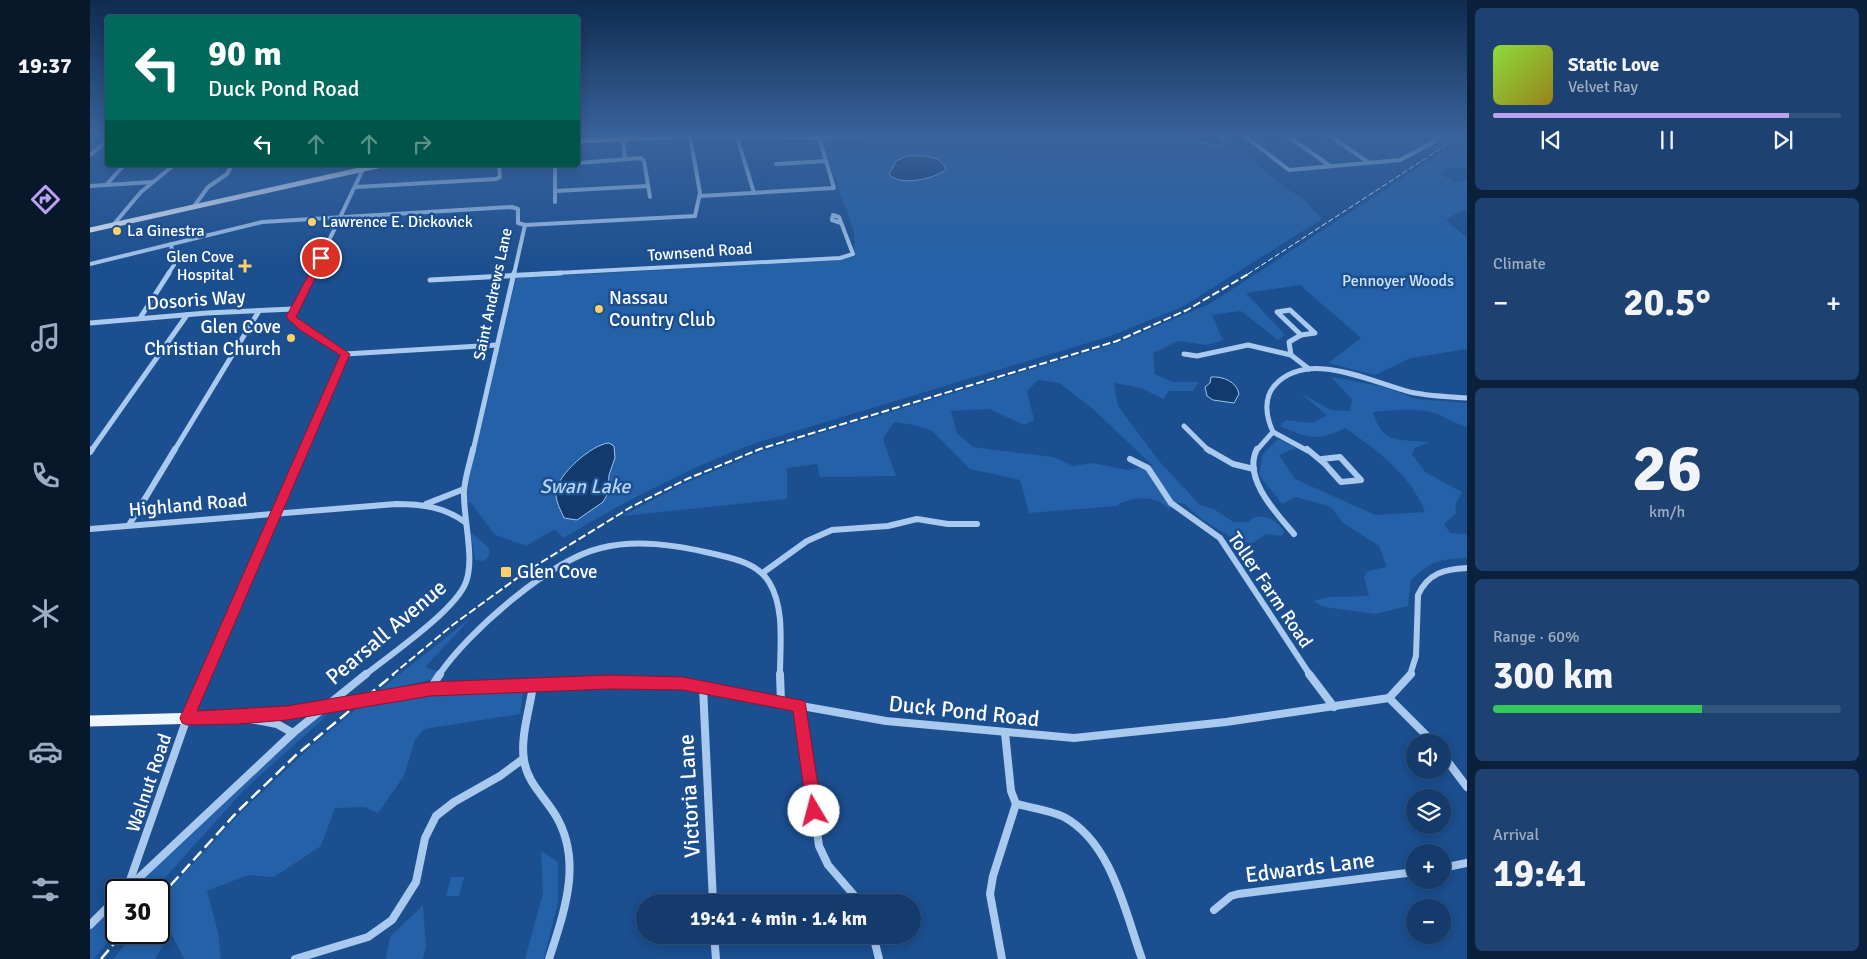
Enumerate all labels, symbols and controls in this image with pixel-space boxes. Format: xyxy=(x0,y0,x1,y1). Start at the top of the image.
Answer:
text: 90 m xyxy=(208,32,282,75)
icon: left xyxy=(125,35,190,100)
text: 19:37 xyxy=(18,52,72,79)
text: Static Love xyxy=(1568,53,1659,77)
text: Duck Pond Road xyxy=(208,75,359,102)
text: Velvet Ray xyxy=(1568,77,1638,97)
icon: previous xyxy=(1537,126,1565,154)
icon: pause xyxy=(1653,126,1681,154)
icon: next xyxy=(1769,126,1797,154)
icon: left xyxy=(249,130,277,158)
icon: ahead xyxy=(302,130,330,158)
icon: ahead xyxy=(355,130,383,158)
icon: right xyxy=(408,130,436,158)
icon: directions xyxy=(28,182,63,217)
place label: Lawrence E. Dickovick xyxy=(322,212,473,232)
marker: Lawrence E. Dickovick xyxy=(306,216,318,228)
place label: La Ginestra xyxy=(127,221,205,241)
marker: La Ginestra xyxy=(111,225,123,237)
street label: Saint Andrews Lane xyxy=(469,226,517,362)
pin xyxy=(300,237,342,279)
street label: Townsend Road xyxy=(647,238,753,266)
icon: arrive xyxy=(307,244,335,272)
place label: Glen Cove Hospital xyxy=(166,247,234,285)
text: Climate xyxy=(1493,254,1546,274)
marker: Glen Cove Hospital xyxy=(238,259,252,273)
park label: Pennoyer Woods xyxy=(1342,271,1454,291)
text: 20.5° xyxy=(1623,279,1711,326)
street label: Dosoris Way xyxy=(146,285,246,315)
place label: Nassau Country Club xyxy=(609,286,715,332)
text: − xyxy=(1493,286,1508,320)
text: + xyxy=(1826,286,1841,320)
marker: Nassau Country Club xyxy=(593,303,605,315)
place label: Glen Cove Christian Church xyxy=(144,315,281,361)
icon: music xyxy=(28,320,63,355)
marker: Glen Cove Christian Church xyxy=(285,332,297,344)
text: 26 xyxy=(1632,429,1702,509)
icon: phone xyxy=(28,458,63,493)
water label: Swan Lake xyxy=(540,474,631,499)
street label: Highland Road xyxy=(128,488,248,522)
text: km/h xyxy=(1649,502,1685,522)
street label: Toller Farm Road xyxy=(1222,527,1318,653)
place label: Glen Cove xyxy=(517,560,598,584)
marker: Glen Cove xyxy=(499,565,513,579)
street label: Pearsall Avenue xyxy=(320,574,452,690)
icon: climate xyxy=(28,596,63,631)
text: Range · 60% xyxy=(1493,627,1579,647)
text: 300 km xyxy=(1493,652,1614,699)
street label: Duck Pond Road xyxy=(887,690,1041,732)
street label: Walnut Road xyxy=(121,730,177,836)
street label: Victoria Lane xyxy=(672,733,706,859)
icon: car xyxy=(28,734,63,769)
map controls xyxy=(1406,734,1451,944)
button: sound xyxy=(1406,734,1451,779)
position arrow xyxy=(787,784,839,836)
button: layers xyxy=(1406,789,1451,834)
text: Arrival xyxy=(1493,825,1539,845)
button: + xyxy=(1406,844,1451,889)
street label: Edwards Lane xyxy=(1244,846,1376,888)
text: 19:41 xyxy=(1493,850,1586,897)
icon: filters xyxy=(28,872,63,907)
speed limit sign: 30 xyxy=(105,879,170,944)
button: − xyxy=(1406,899,1451,944)
text: 19:41 · 4 min · 1.4 km xyxy=(690,907,867,931)

